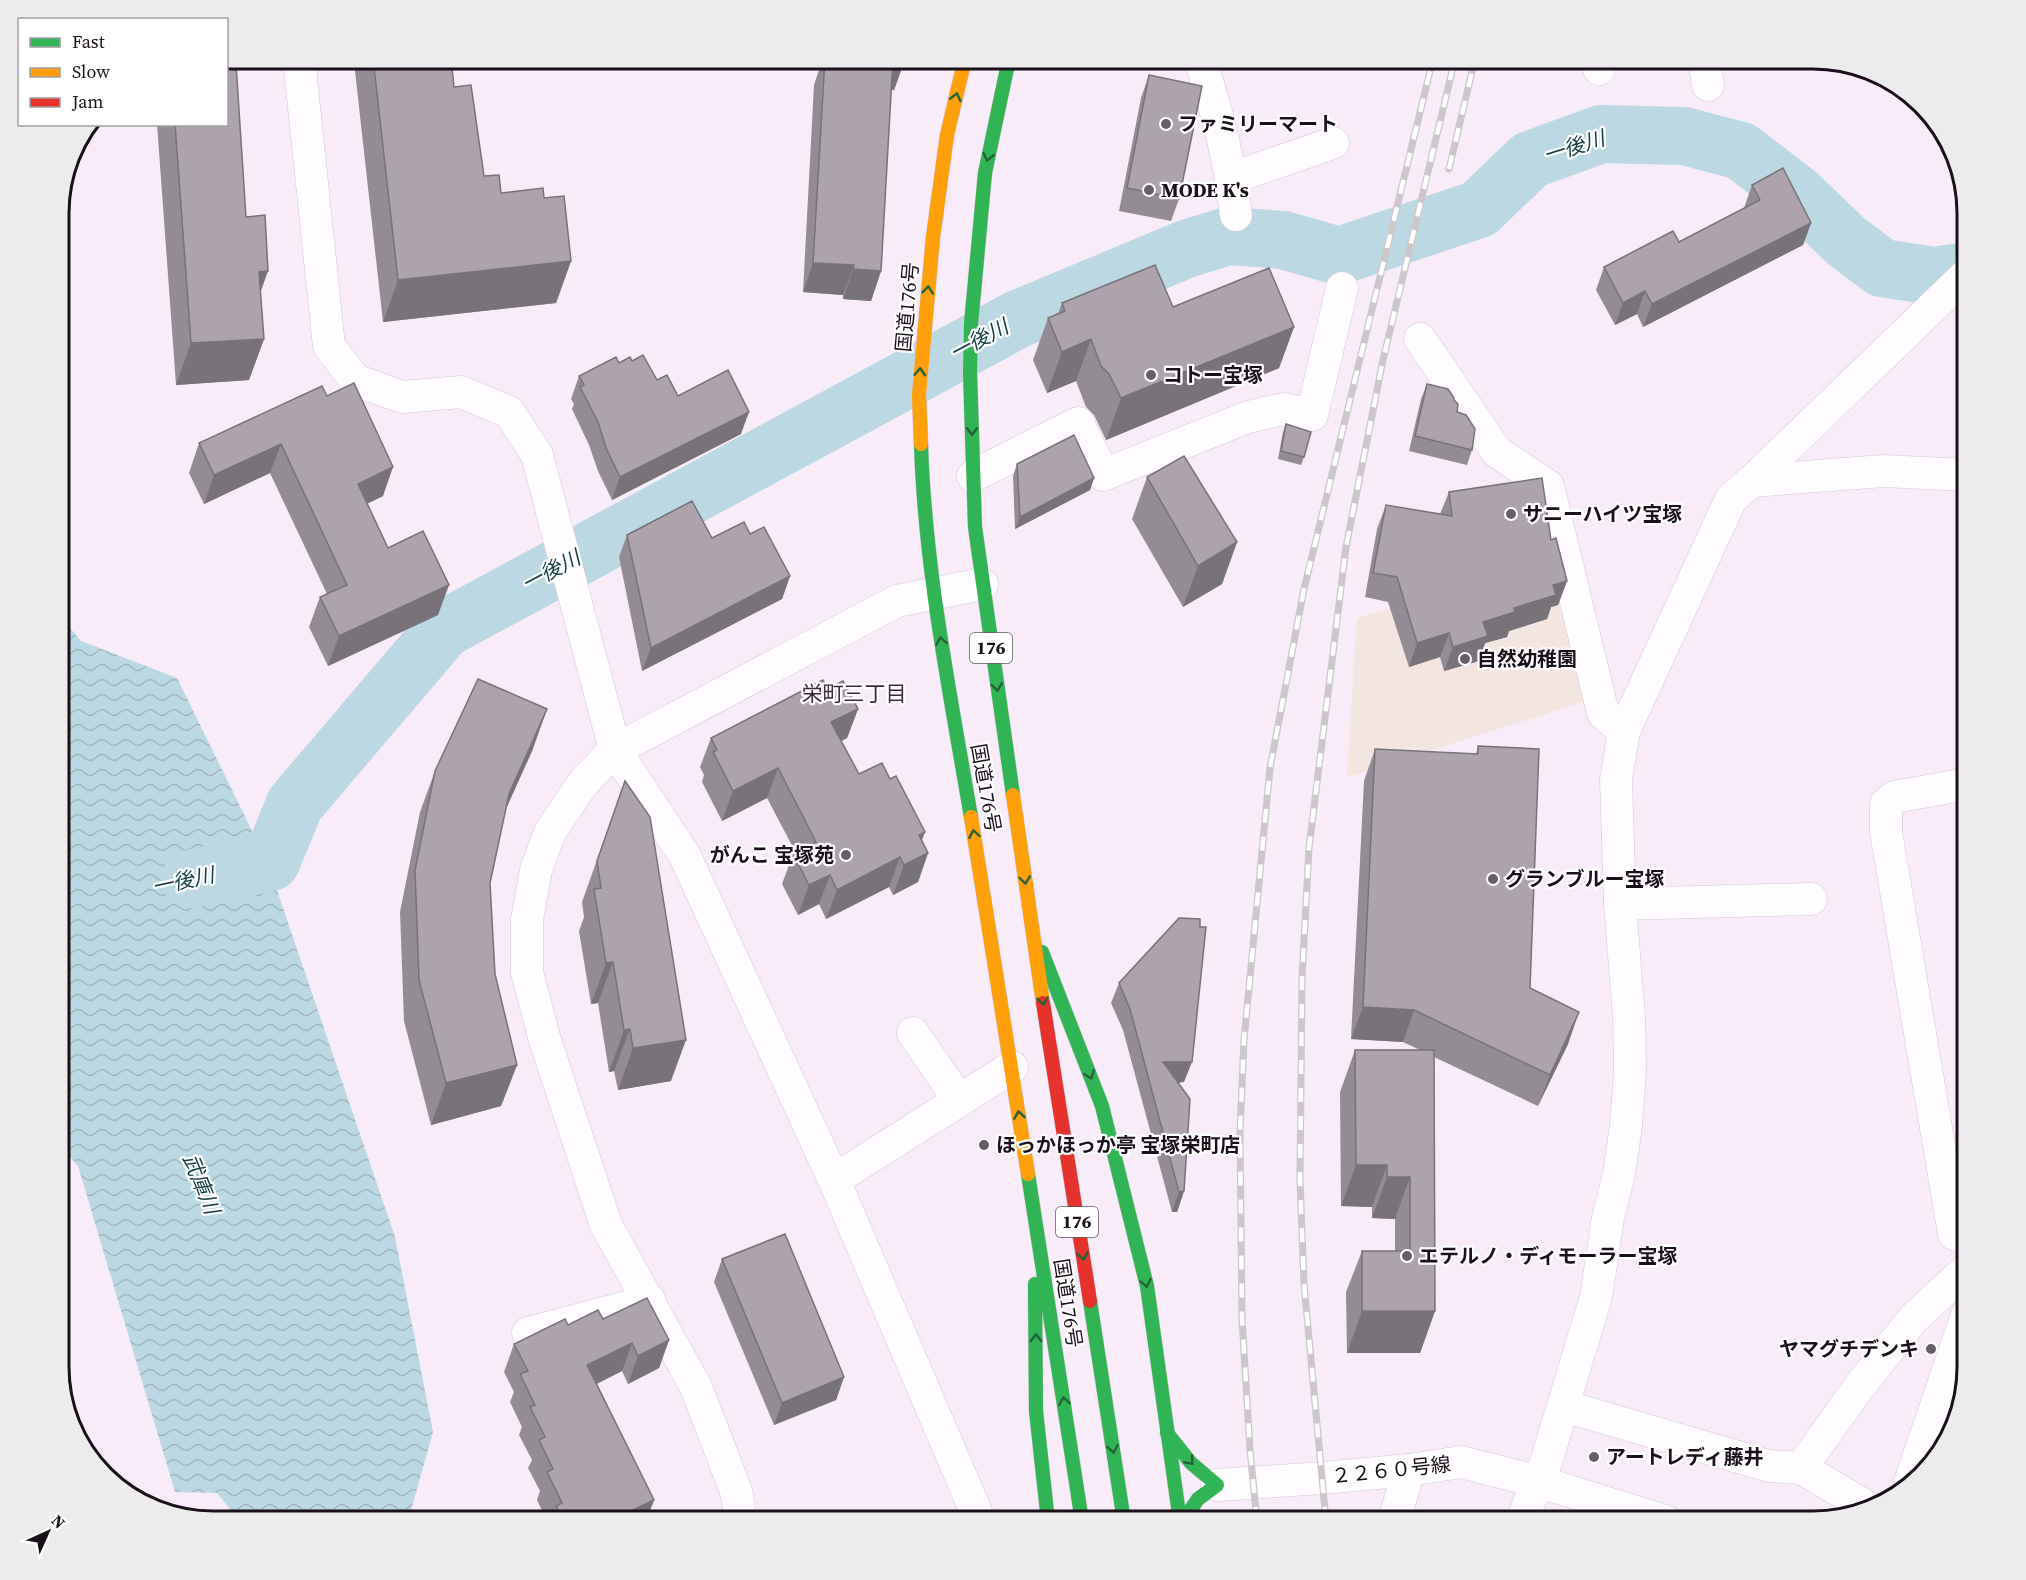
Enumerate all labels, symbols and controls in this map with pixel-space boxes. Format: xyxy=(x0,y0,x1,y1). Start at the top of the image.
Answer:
legend xyxy=(18,18,228,126)
text: Fast xyxy=(72,29,105,54)
text: Slow xyxy=(72,59,110,84)
text: Jam xyxy=(71,89,104,114)
one-way arrow xyxy=(948,92,961,102)
place label: ファミリーマート xyxy=(1178,110,1338,138)
marker: ファミリーマート xyxy=(1159,117,1173,131)
water label: 一後川 xyxy=(1539,123,1610,170)
one-way arrow xyxy=(982,152,995,162)
place label: MODE K's xyxy=(1161,176,1249,204)
marker: MODE K's xyxy=(1142,183,1156,197)
street label: 国道176号 xyxy=(889,261,925,353)
one-way arrow xyxy=(921,285,934,294)
water label: 一後川 xyxy=(944,311,1015,367)
place label: コトー宝塚 xyxy=(1163,361,1263,389)
one-way arrow xyxy=(914,367,927,376)
marker: コトー宝塚 xyxy=(1144,368,1158,382)
one-way arrow xyxy=(966,426,978,435)
place label: サニーハイツ宝塚 xyxy=(1523,500,1682,528)
marker: サニーハイツ宝塚 xyxy=(1504,507,1518,521)
water label: 一後川 xyxy=(516,542,587,598)
road number: 176 xyxy=(970,633,1012,663)
one-way arrow xyxy=(935,637,948,647)
place label: 自然幼稚園 xyxy=(1477,645,1577,673)
marker: 自然幼稚園 xyxy=(1458,652,1472,666)
district label: 栄町三丁目 xyxy=(802,679,907,708)
one-way arrow xyxy=(990,683,1002,692)
street label: 国道176号 xyxy=(964,741,1008,835)
one-way arrow xyxy=(968,829,981,839)
place label: がんこ 宝塚苑 xyxy=(710,841,834,869)
marker: がんこ 宝塚苑 xyxy=(839,848,853,862)
water label: 一後川 xyxy=(149,859,219,901)
place label: グランブルー宝塚 xyxy=(1505,865,1664,893)
marker: グランブルー宝塚 xyxy=(1486,872,1500,886)
one-way arrow xyxy=(1018,876,1030,885)
one-way arrow xyxy=(1036,996,1048,1006)
one-way arrow xyxy=(1083,1069,1095,1080)
one-way arrow xyxy=(1014,1110,1026,1119)
place label: ほっかほっか亭 宝塚栄町店 xyxy=(996,1131,1240,1159)
marker: ほっかほっか亭 宝塚栄町店 xyxy=(977,1138,991,1152)
water label: 武庫川 xyxy=(176,1149,227,1220)
road number: 176 xyxy=(1056,1207,1098,1237)
place label: エテルノ・ディモーラー宝塚 xyxy=(1419,1242,1678,1270)
marker: エテルノ・ディモーラー宝塚 xyxy=(1400,1249,1414,1263)
one-way arrow xyxy=(1076,1251,1088,1261)
street label: 国道176号 xyxy=(1047,1256,1089,1350)
one-way arrow xyxy=(1139,1278,1152,1288)
one-way arrow xyxy=(1030,1333,1042,1342)
place label: ヤマグチデンキ xyxy=(1779,1335,1919,1363)
marker: ヤマグチデンキ xyxy=(1924,1342,1938,1356)
one-way arrow xyxy=(1058,1397,1070,1406)
place label: アートレディ藤井 xyxy=(1606,1443,1763,1471)
one-way arrow xyxy=(1106,1444,1118,1453)
street label: ２２６０号線 xyxy=(1330,1450,1452,1490)
marker: アートレディ藤井 xyxy=(1587,1450,1601,1464)
one-way arrow xyxy=(1183,1455,1194,1465)
north arrow xyxy=(18,1502,78,1562)
text: N xyxy=(47,1509,71,1534)

